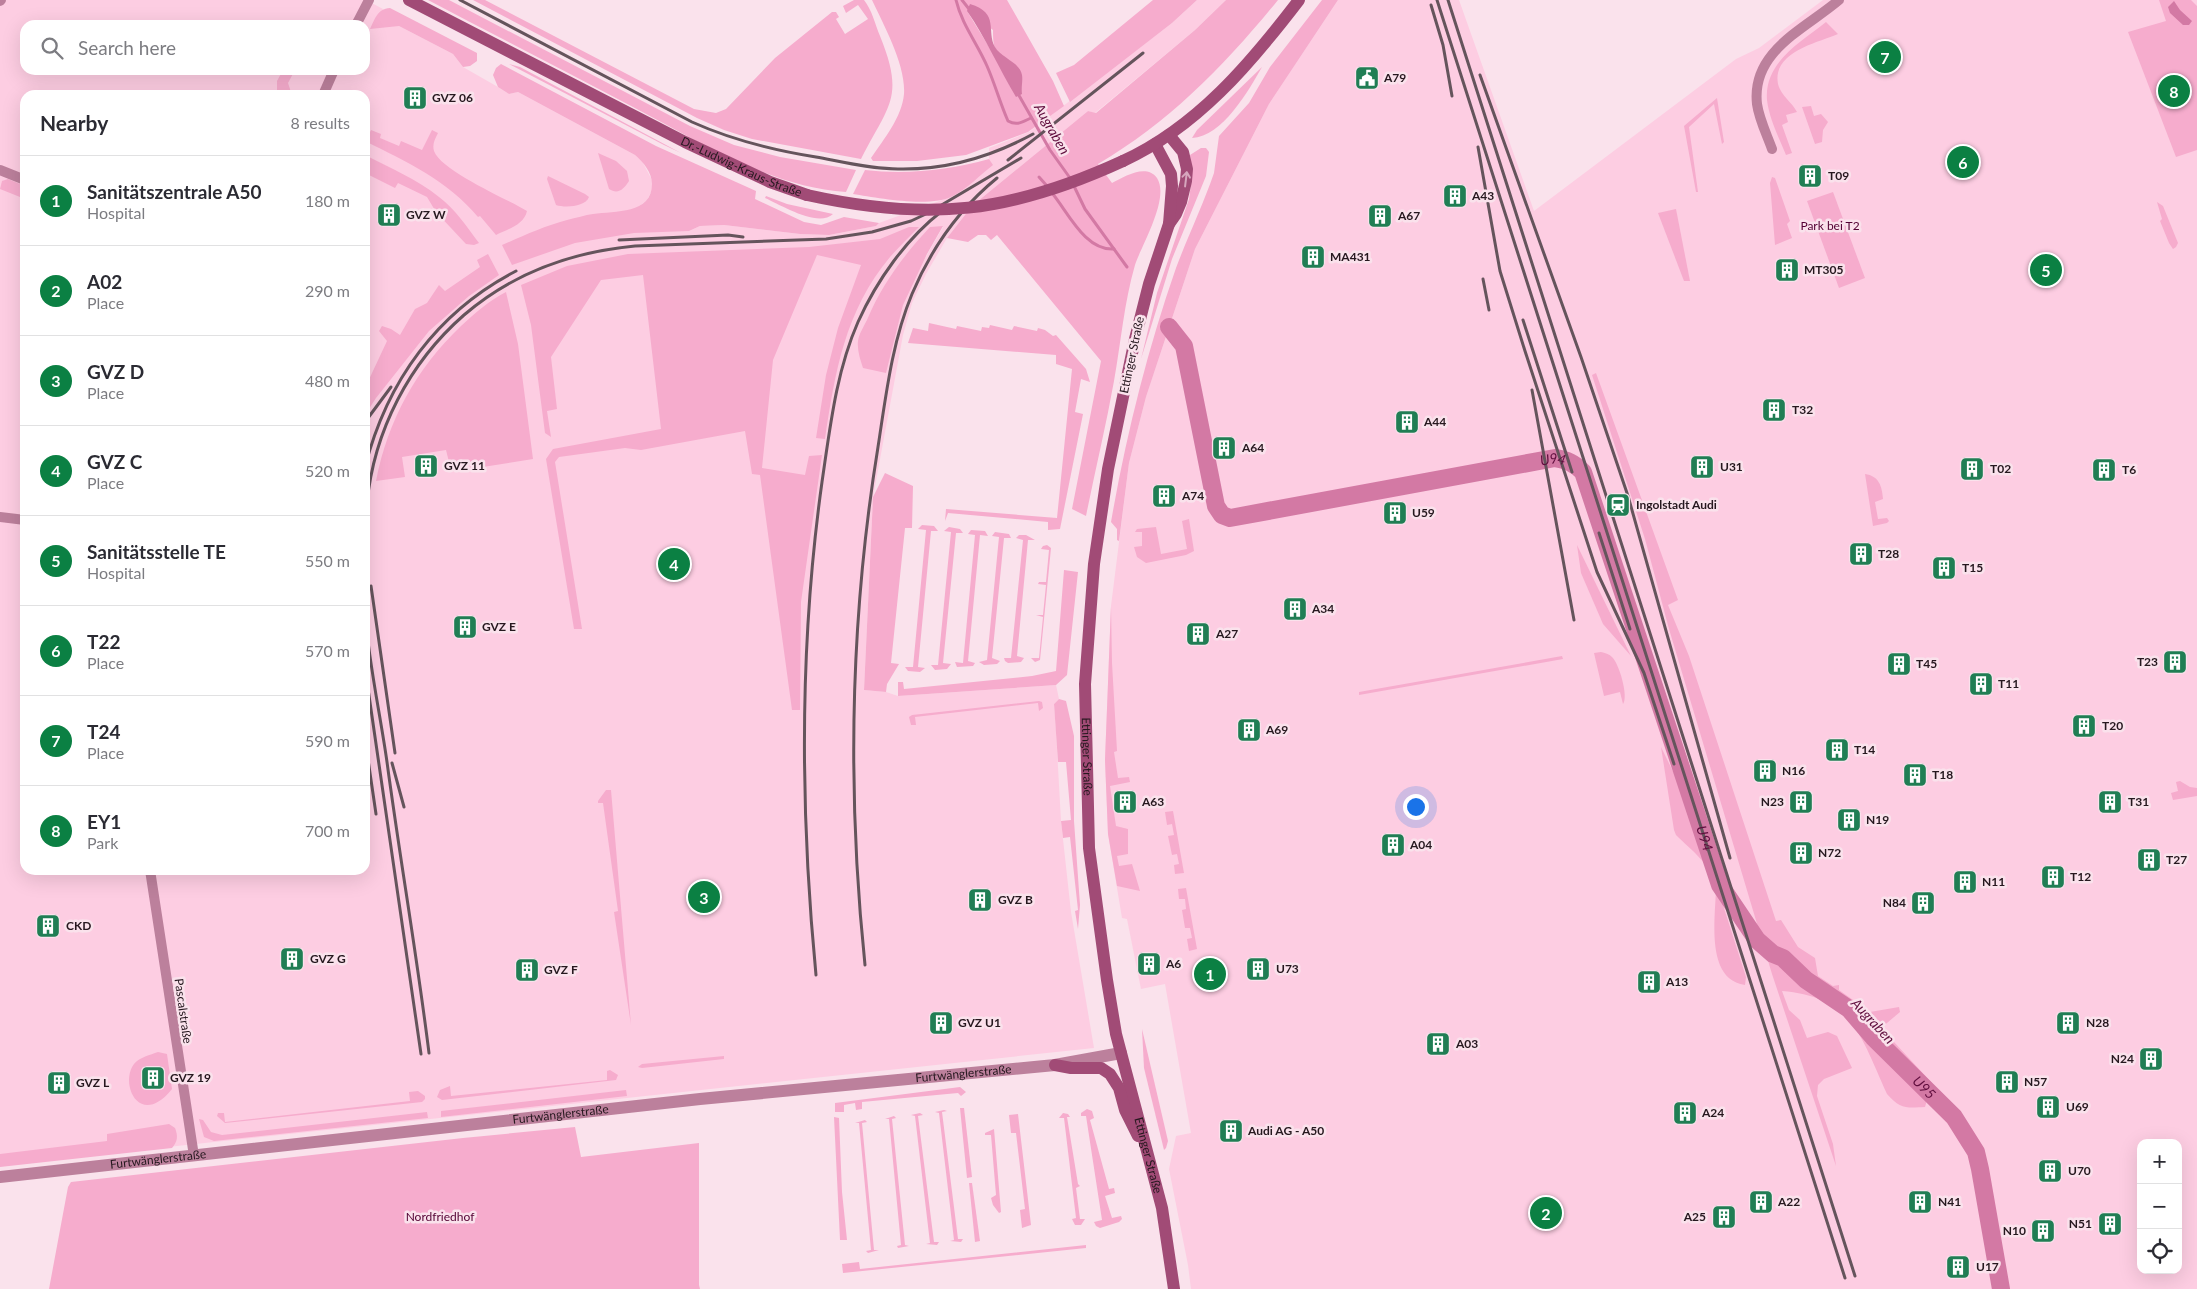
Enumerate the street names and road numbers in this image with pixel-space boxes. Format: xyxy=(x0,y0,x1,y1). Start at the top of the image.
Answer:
street label: Dr.-Ludwig-Kraus-Straße xyxy=(678,133,804,200)
street label: Ettinger Straße xyxy=(1116,315,1147,395)
street label: Ettinger Straße xyxy=(1079,717,1096,796)
street label: Pascalstraße xyxy=(171,977,195,1045)
street label: Furtwänglerstraße xyxy=(915,1061,1012,1085)
street label: Furtwänglerstraße xyxy=(512,1101,609,1127)
street label: Ettinger Straße xyxy=(1131,1115,1166,1195)
street label: Furtwänglerstraße xyxy=(109,1146,207,1172)

